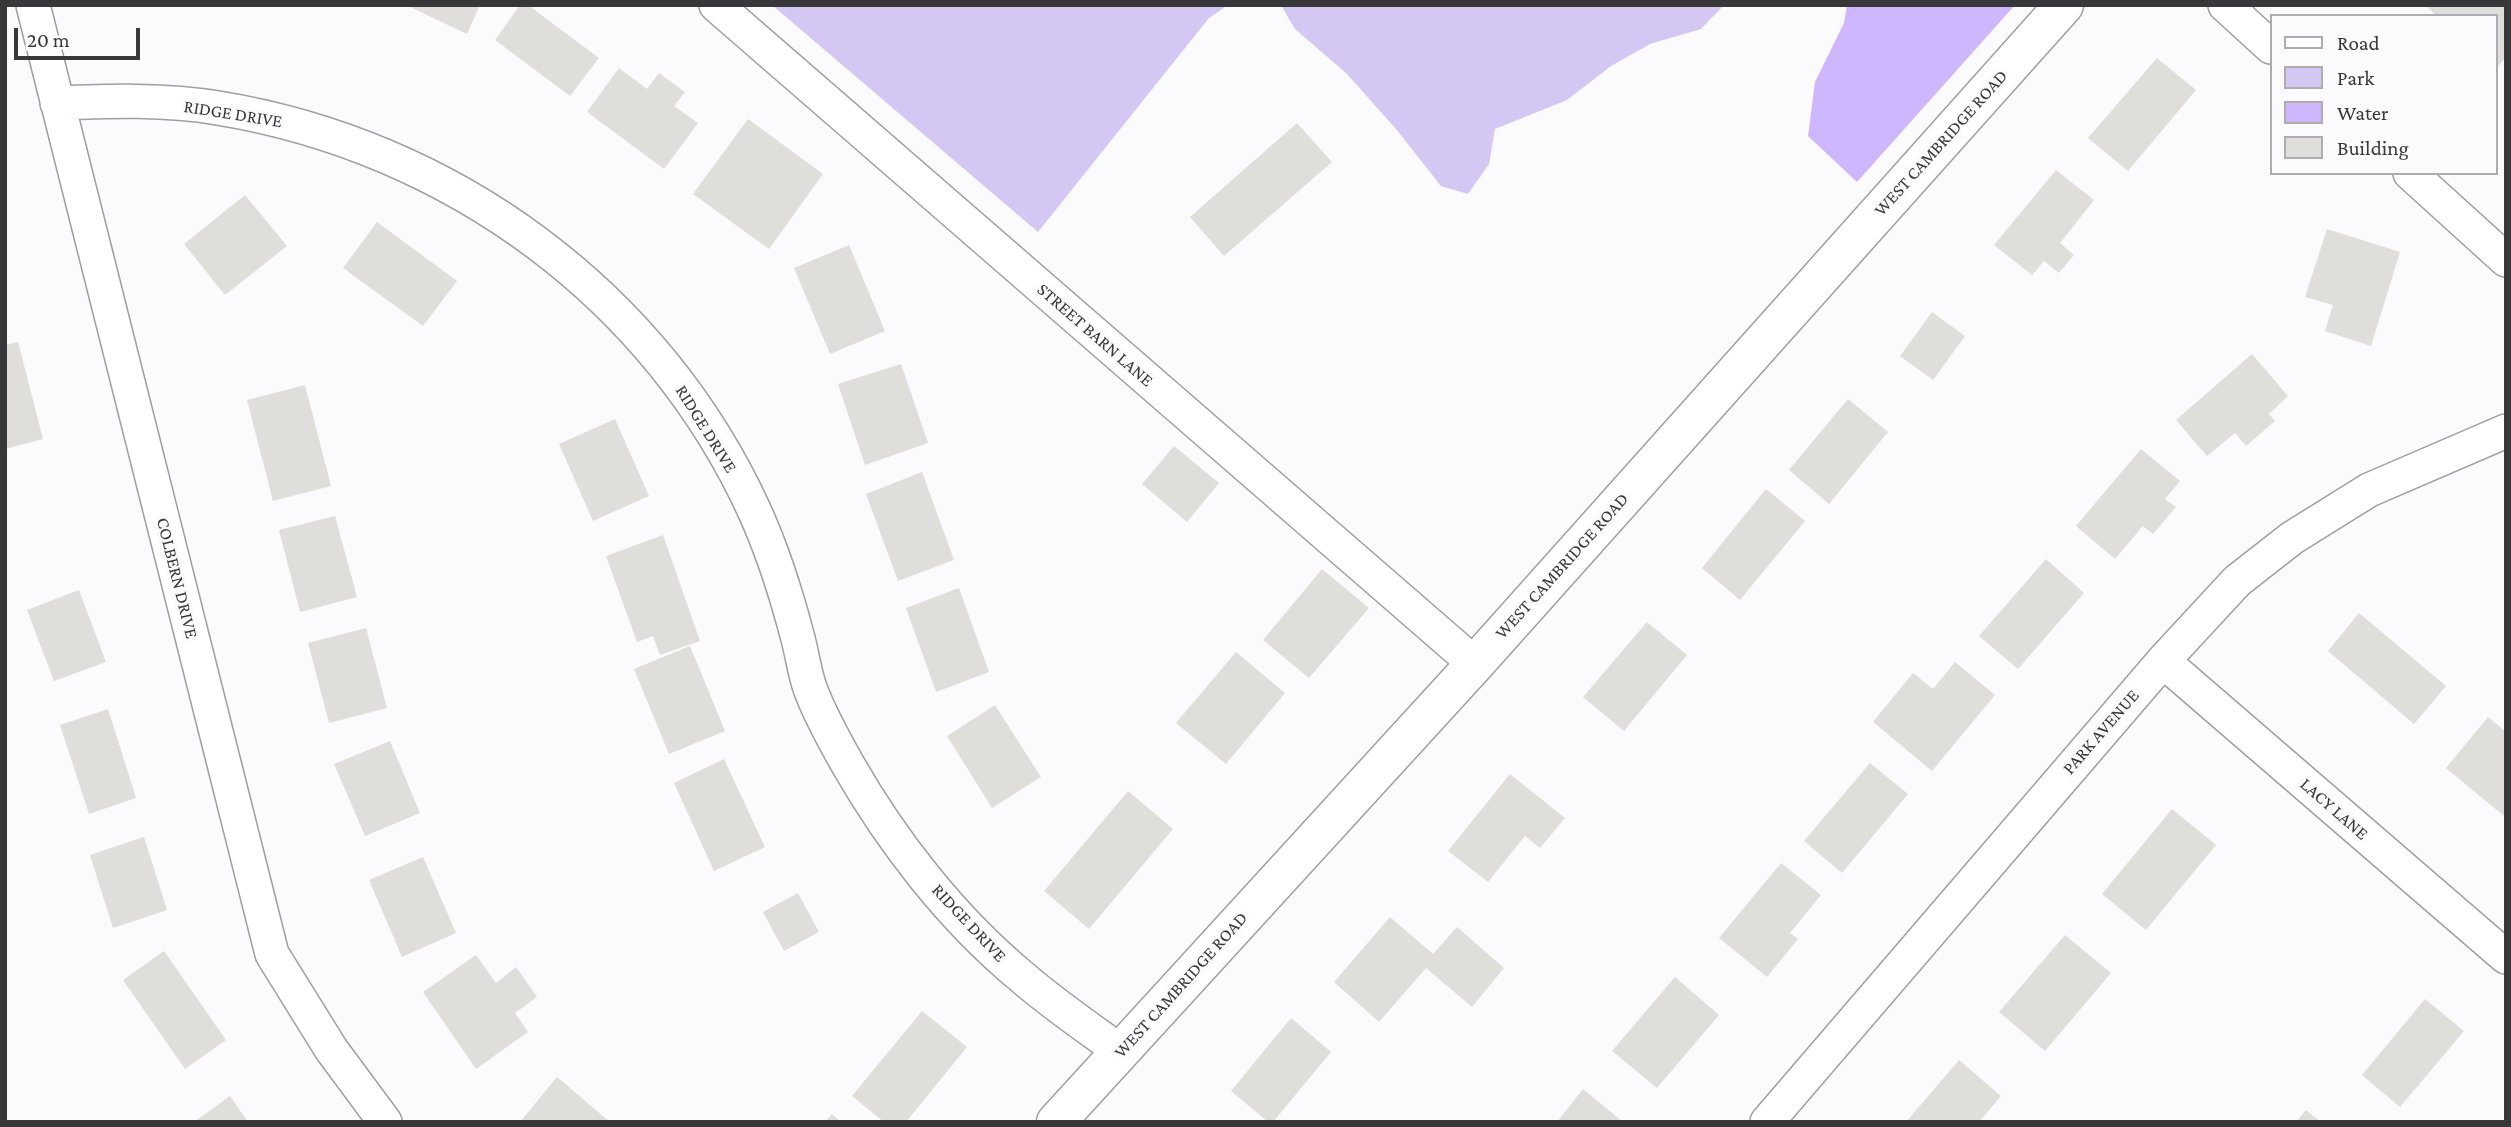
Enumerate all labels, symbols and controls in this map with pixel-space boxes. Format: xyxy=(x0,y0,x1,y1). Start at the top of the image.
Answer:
scale bar xyxy=(18,14,144,58)
legend xyxy=(2270,14,2497,175)
text: 20 m xyxy=(27,28,70,52)
text: Road xyxy=(2337,31,2380,55)
street label: WEST CAMBRIDGE ROAD xyxy=(1870,65,2012,221)
text: Park xyxy=(2337,66,2374,90)
street label: RIDGE DRIVE xyxy=(182,96,284,132)
text: Water xyxy=(2337,101,2389,125)
text: Building xyxy=(2337,136,2409,160)
street label: STREET BARN LANE xyxy=(1033,279,1157,391)
street label: RIDGE DRIVE xyxy=(671,381,741,477)
street label: WEST CAMBRIDGE ROAD xyxy=(1491,488,1633,644)
street label: COLBERN DRIVE xyxy=(152,515,202,641)
street label: PARK AVENUE xyxy=(2058,685,2144,779)
street label: LACY LANE xyxy=(2295,773,2373,845)
street label: RIDGE DRIVE xyxy=(927,879,1011,967)
street label: WEST CAMBRIDGE ROAD xyxy=(1110,907,1252,1063)

